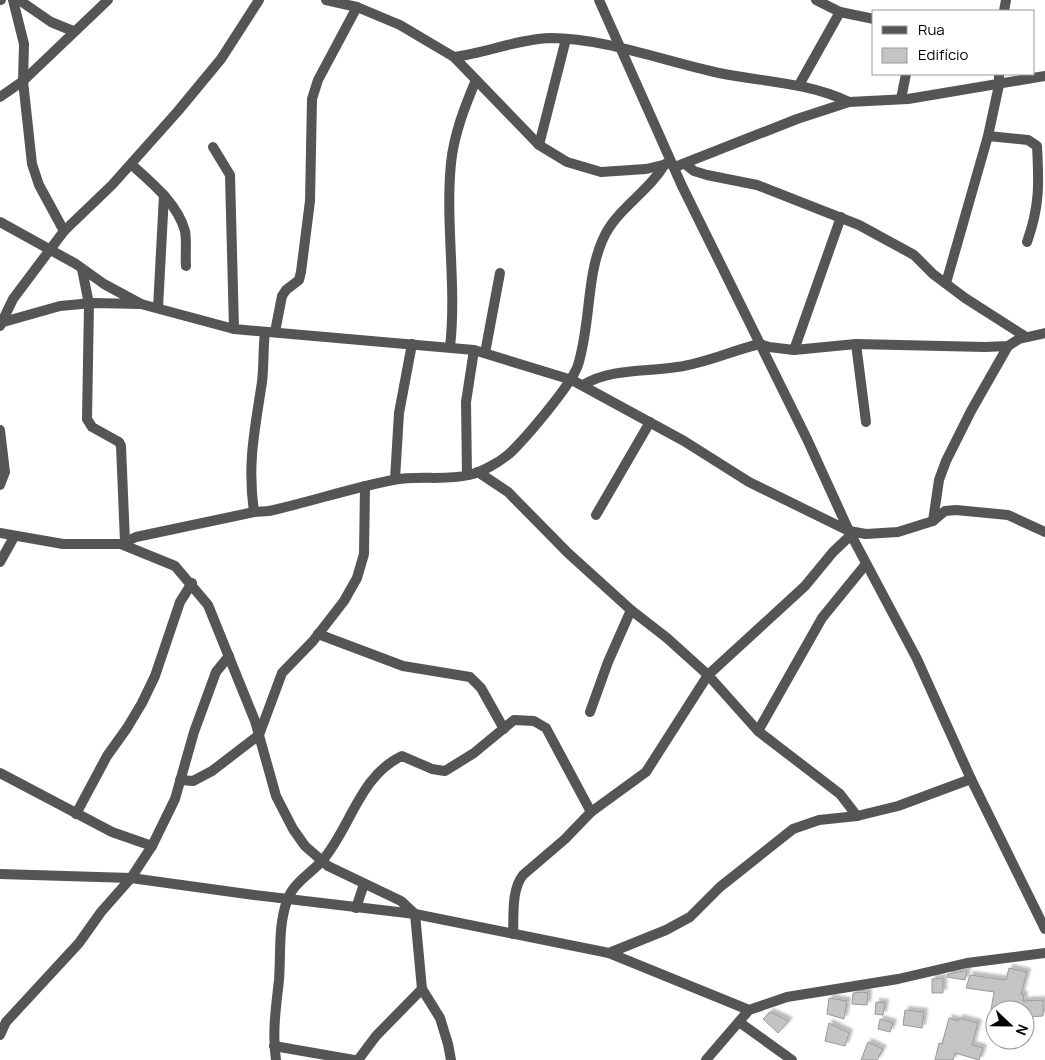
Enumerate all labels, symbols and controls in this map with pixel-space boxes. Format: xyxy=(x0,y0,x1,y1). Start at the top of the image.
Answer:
legend xyxy=(872,10,1035,75)
text: Rua xyxy=(918,19,945,40)
text: Edifício xyxy=(918,44,969,65)
north arrow xyxy=(985,1000,1035,1050)
text: N xyxy=(1012,1022,1033,1038)

